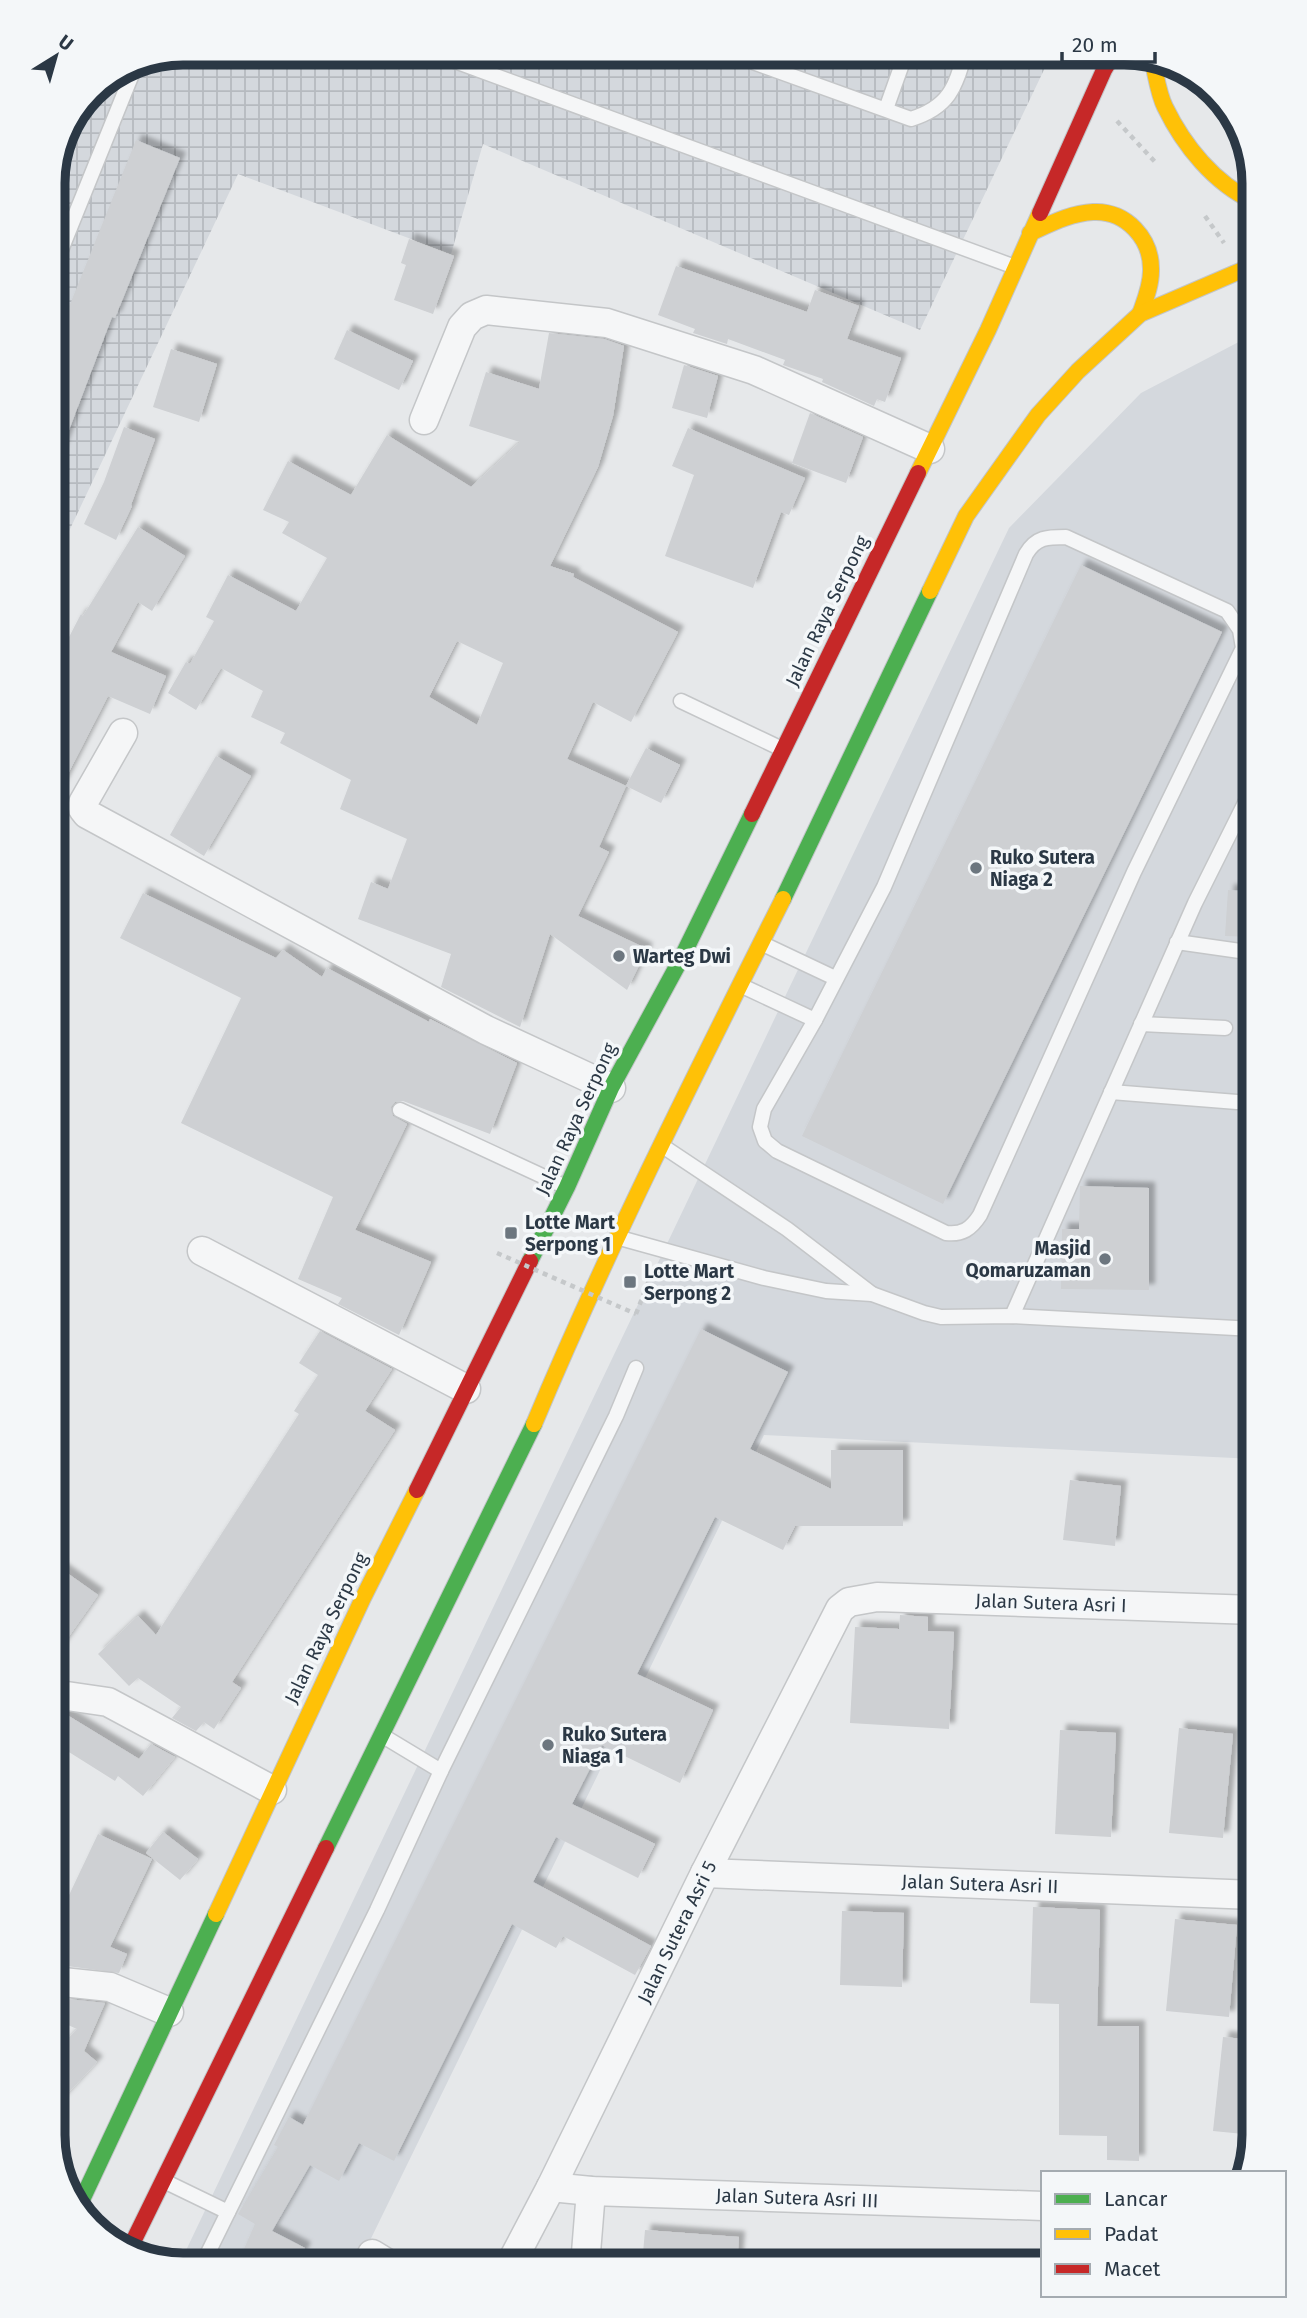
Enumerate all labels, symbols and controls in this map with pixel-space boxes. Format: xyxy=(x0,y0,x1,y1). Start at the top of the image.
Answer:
north arrow xyxy=(21,21,91,91)
scale bar xyxy=(1062,21,1155,65)
text: U xyxy=(54,30,78,56)
text: 20 m xyxy=(1072,32,1118,58)
street label: Jalan Raya Serpong xyxy=(780,532,874,690)
place label: Ruko Sutera Niaga 2 xyxy=(990,846,1095,891)
marker: Ruko Sutera Niaga 2 xyxy=(968,860,984,876)
place label: Warteg Dwi xyxy=(633,945,731,968)
marker: Warteg Dwi xyxy=(611,948,627,964)
street label: Jalan Raya Serpong xyxy=(531,1039,621,1199)
place label: Lotte Mart Serpong 1 xyxy=(525,1211,616,1256)
marker: Lotte Mart Serpong 1 xyxy=(503,1225,519,1241)
place label: Masjid Qomaruzaman xyxy=(966,1237,1091,1282)
marker: Masjid Qomaruzaman xyxy=(1097,1251,1113,1267)
place label: Lotte Mart Serpong 2 xyxy=(644,1260,735,1305)
marker: Lotte Mart Serpong 2 xyxy=(622,1274,638,1290)
street label: Jalan Raya Serpong xyxy=(279,1549,373,1707)
street label: Jalan Sutera Asri I xyxy=(975,1589,1127,1617)
place label: Ruko Sutera Niaga 1 xyxy=(562,1723,667,1768)
marker: Ruko Sutera Niaga 1 xyxy=(540,1737,556,1753)
street label: Jalan Sutera Asri 5 xyxy=(633,1857,721,2007)
street label: Jalan Sutera Asri II xyxy=(901,1870,1059,1898)
legend xyxy=(1041,2171,1286,2297)
street label: Jalan Sutera Asri III xyxy=(715,2184,879,2212)
text: Lancar xyxy=(1104,2186,1167,2212)
text: Padat xyxy=(1104,2221,1158,2247)
text: Macet xyxy=(1104,2256,1161,2282)

